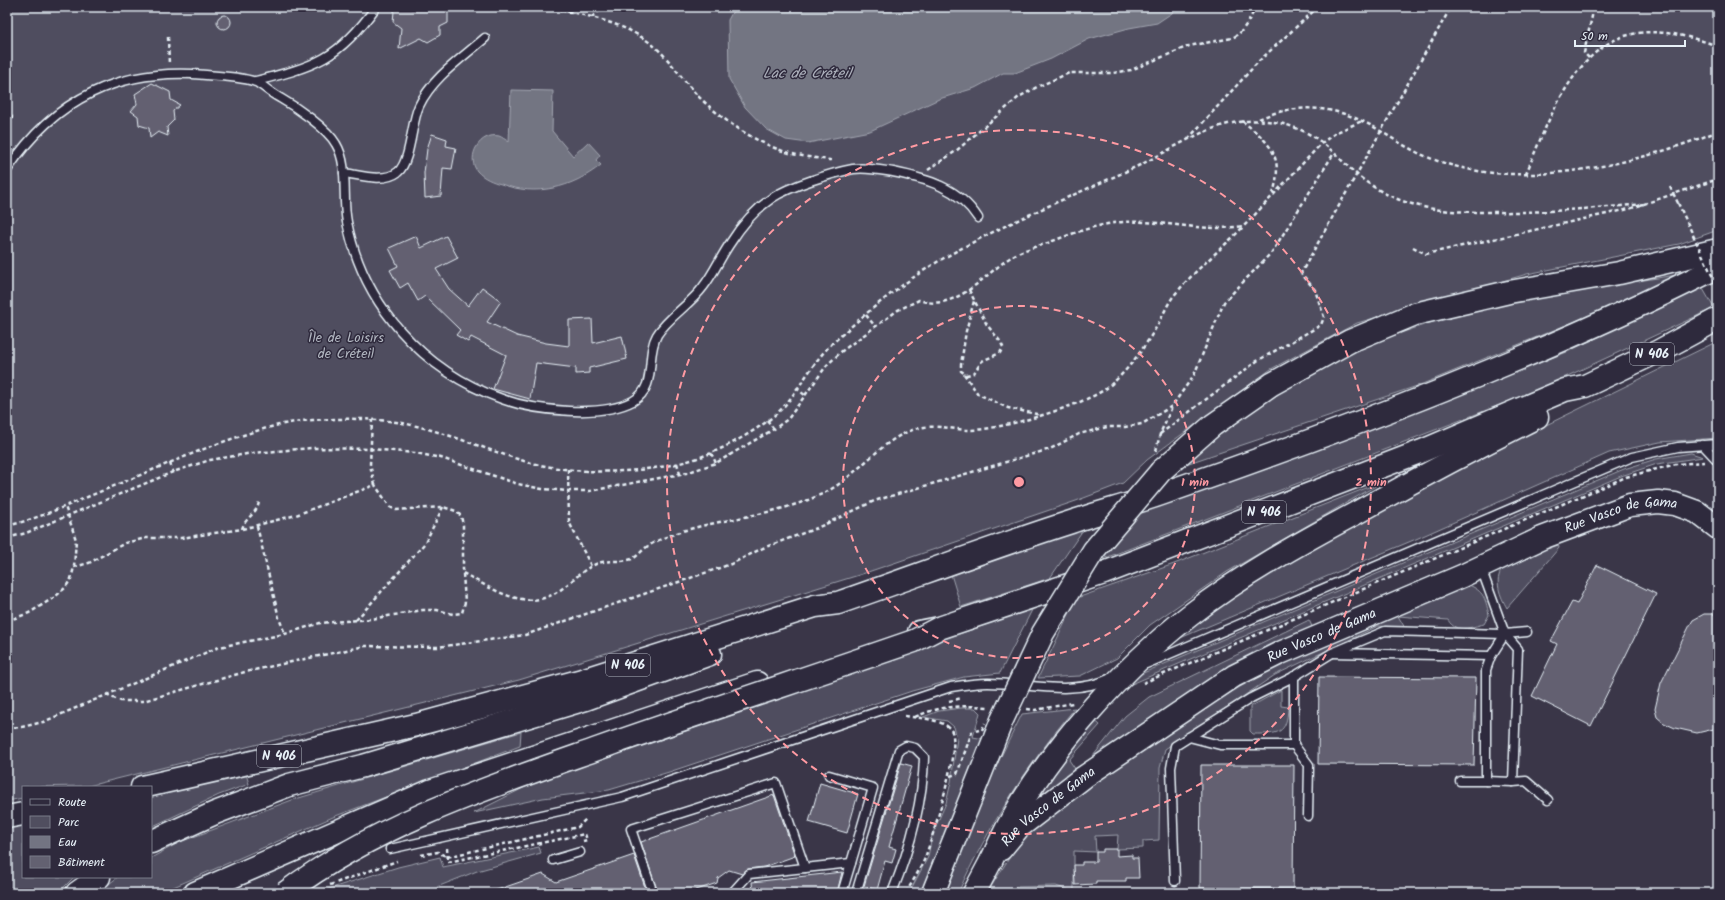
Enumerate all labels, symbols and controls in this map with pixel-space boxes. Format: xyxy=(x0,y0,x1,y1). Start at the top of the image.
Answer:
scale bar xyxy=(1575,22,1685,48)
text: 50 m xyxy=(1581,27,1608,46)
water label: Lac de Créteil xyxy=(763,62,855,86)
park label: Île de Loisirs de Créteil xyxy=(308,327,384,365)
road number: N 406 xyxy=(1630,343,1674,365)
text: 1 min xyxy=(1181,473,1209,492)
text: 2 min xyxy=(1355,473,1387,492)
centre of rings xyxy=(1012,475,1026,489)
street label: Rue Vasco de Gama xyxy=(1561,491,1679,540)
road number: N 406 xyxy=(1242,501,1286,523)
street label: Rue Vasco de Gama xyxy=(1263,602,1380,669)
road number: N 406 xyxy=(606,654,650,676)
road number: N 406 xyxy=(257,745,301,767)
street label: Rue Vasco de Gama xyxy=(996,761,1100,852)
legend xyxy=(22,786,152,878)
text: Route xyxy=(58,793,87,812)
text: Parc xyxy=(58,813,79,832)
text: Eau xyxy=(58,833,77,852)
text: Bâtiment xyxy=(58,853,105,872)

